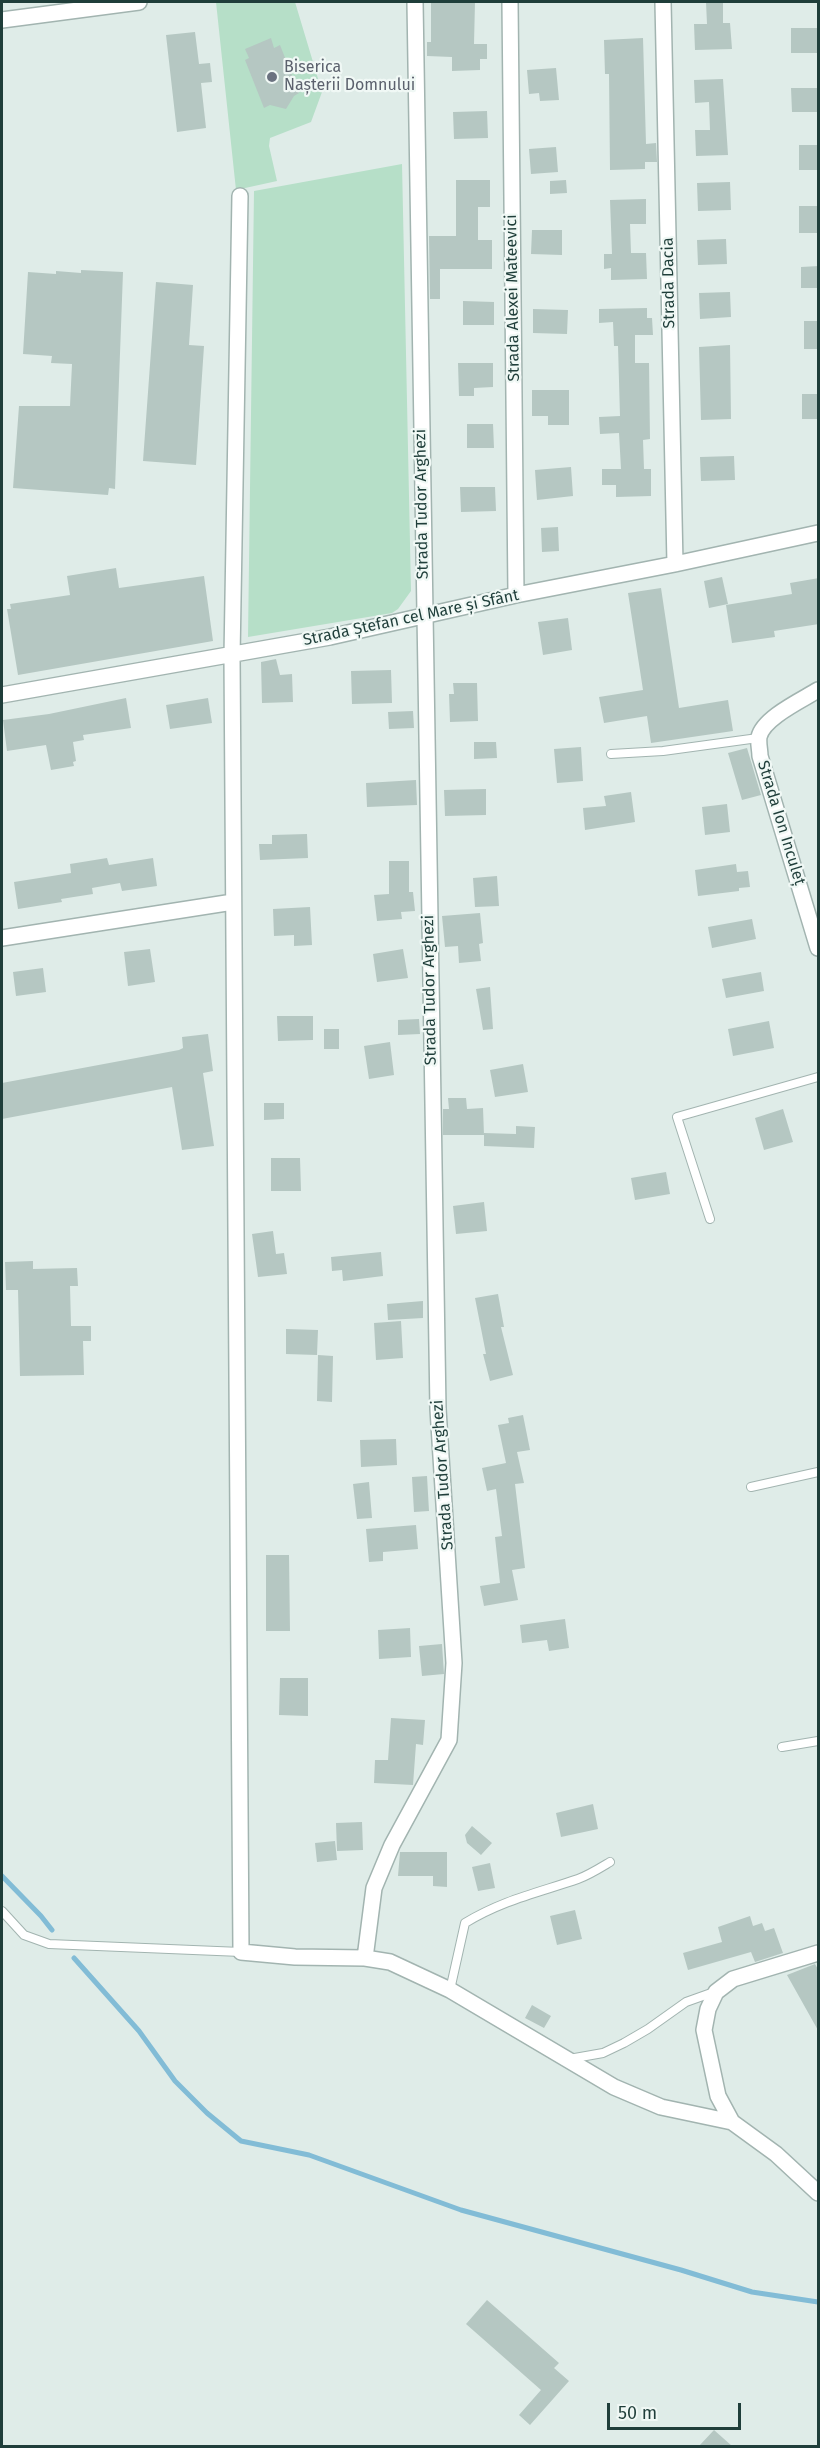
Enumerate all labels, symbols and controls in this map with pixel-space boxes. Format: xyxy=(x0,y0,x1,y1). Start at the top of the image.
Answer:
place label: Biserica Nașterii Domnului xyxy=(284,58,415,96)
marker: Biserica Nașterii Domnului xyxy=(265,70,279,84)
street label: Strada Alexei Mateevici xyxy=(502,214,524,382)
street label: Strada Dacia xyxy=(659,237,679,329)
street label: Strada Tudor Arghezi xyxy=(411,429,433,579)
street label: Strada Ștefan cel Mare și Sfânt xyxy=(301,586,521,650)
street label: Strada Ion Inculeț xyxy=(753,759,809,887)
street label: Strada Tudor Arghezi xyxy=(419,915,441,1065)
street label: Strada Tudor Arghezi xyxy=(428,1399,458,1551)
scale bar xyxy=(610,2391,744,2429)
text: 50 m xyxy=(618,2402,657,2424)

